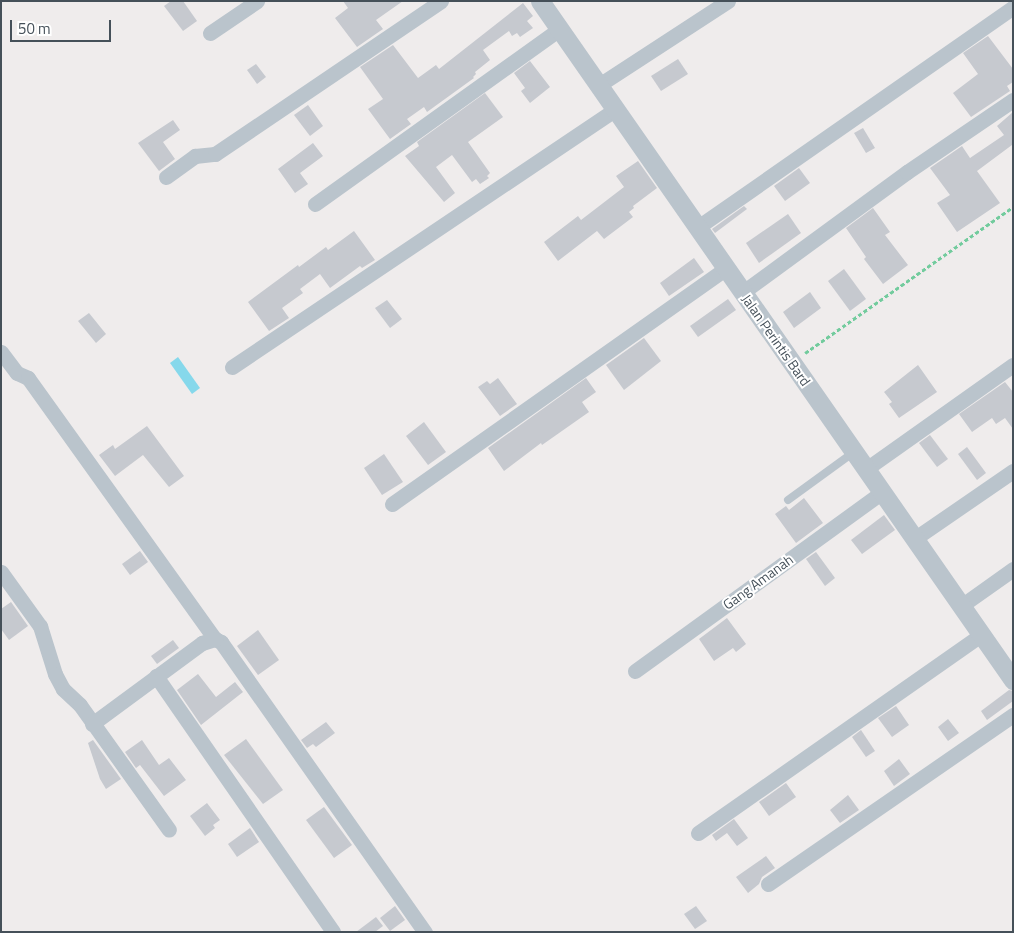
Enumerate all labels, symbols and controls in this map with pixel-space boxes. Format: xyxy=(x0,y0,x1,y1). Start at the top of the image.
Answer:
scale bar xyxy=(12,10,114,42)
text: 50 m xyxy=(18,17,51,40)
street label: Jalan Perintis Bard xyxy=(738,291,814,389)
street label: Gang Amanah xyxy=(720,551,796,613)

